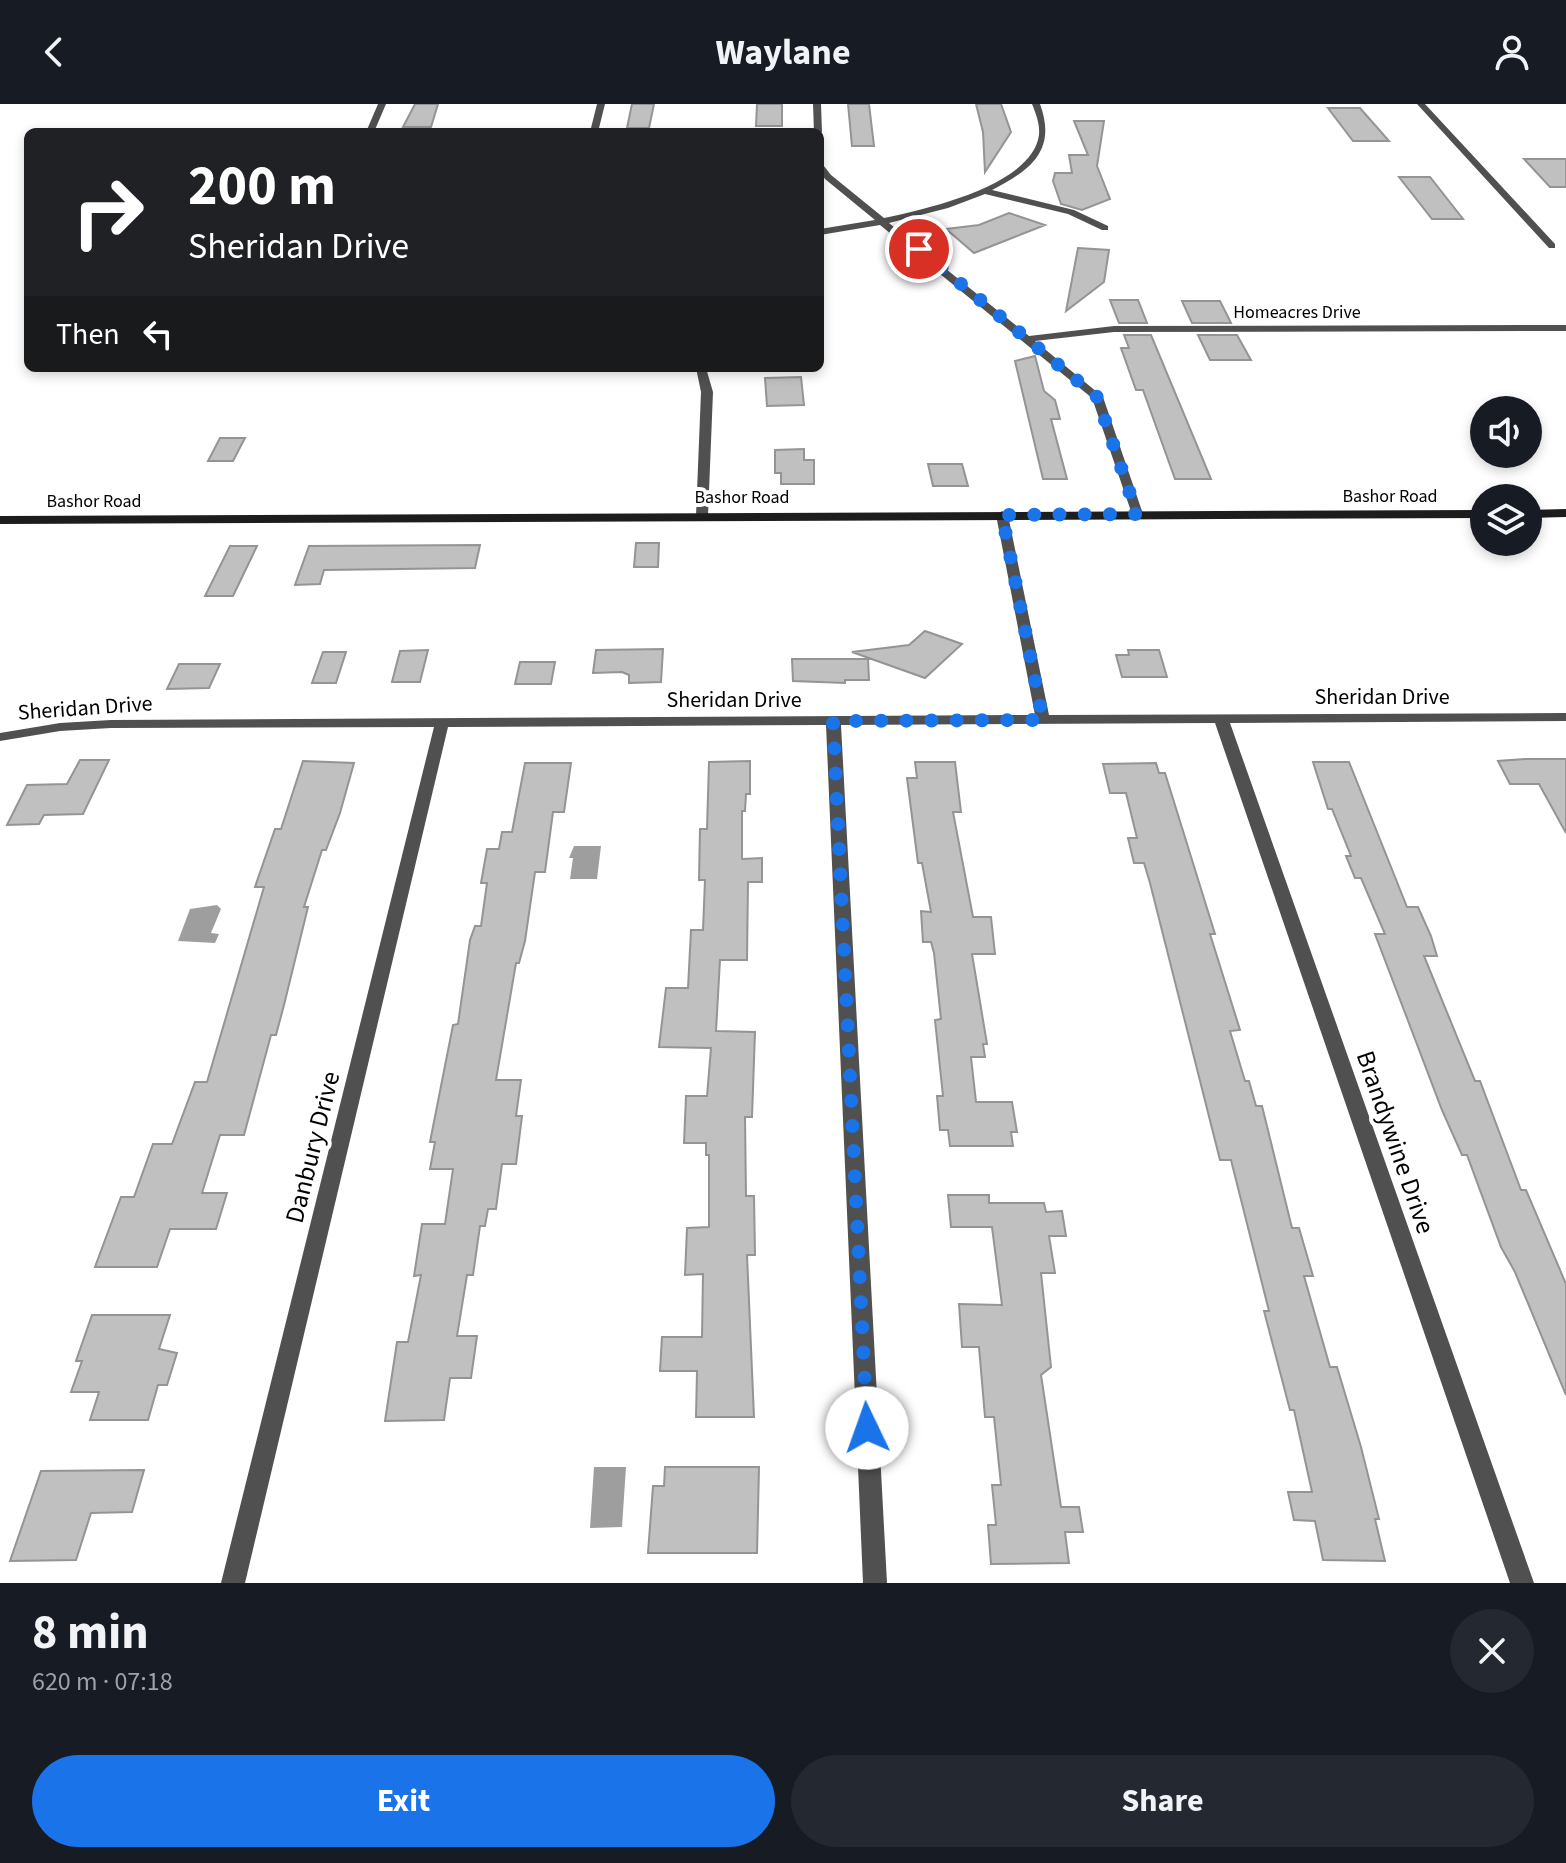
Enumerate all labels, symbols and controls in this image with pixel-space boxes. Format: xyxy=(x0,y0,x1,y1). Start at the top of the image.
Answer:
text: Waylane xyxy=(715,27,851,78)
icon: back xyxy=(32,30,76,74)
icon: person xyxy=(1490,30,1534,74)
text: 200 m xyxy=(188,147,336,226)
icon: right xyxy=(56,160,160,264)
pin xyxy=(885,215,953,283)
text: Sheridan Drive xyxy=(188,221,409,272)
icon: arrive xyxy=(897,227,941,271)
street label: Homeacres Drive xyxy=(1233,300,1361,325)
icon: left xyxy=(136,312,180,356)
text: Then xyxy=(56,313,120,356)
map controls xyxy=(1470,396,1542,556)
button: sound xyxy=(1470,396,1542,468)
street label: Bashor Road xyxy=(1342,484,1438,509)
button: layers xyxy=(1470,484,1542,556)
street label: Bashor Road xyxy=(694,485,790,510)
street label: Bashor Road xyxy=(46,489,142,514)
street label: Sheridan Drive xyxy=(1314,681,1450,713)
street label: Sheridan Drive xyxy=(666,684,802,716)
street label: Sheridan Drive xyxy=(17,687,154,729)
street label: Brandywine Drive xyxy=(1347,1046,1444,1239)
street label: Danbury Drive xyxy=(276,1067,349,1227)
position arrow xyxy=(825,1386,909,1470)
text: 8 min xyxy=(32,1599,149,1667)
button: close xyxy=(1450,1609,1534,1693)
text: 620 m · 07:18 xyxy=(32,1663,173,1700)
button: Exit xyxy=(32,1755,775,1847)
button: Share xyxy=(791,1755,1534,1847)

